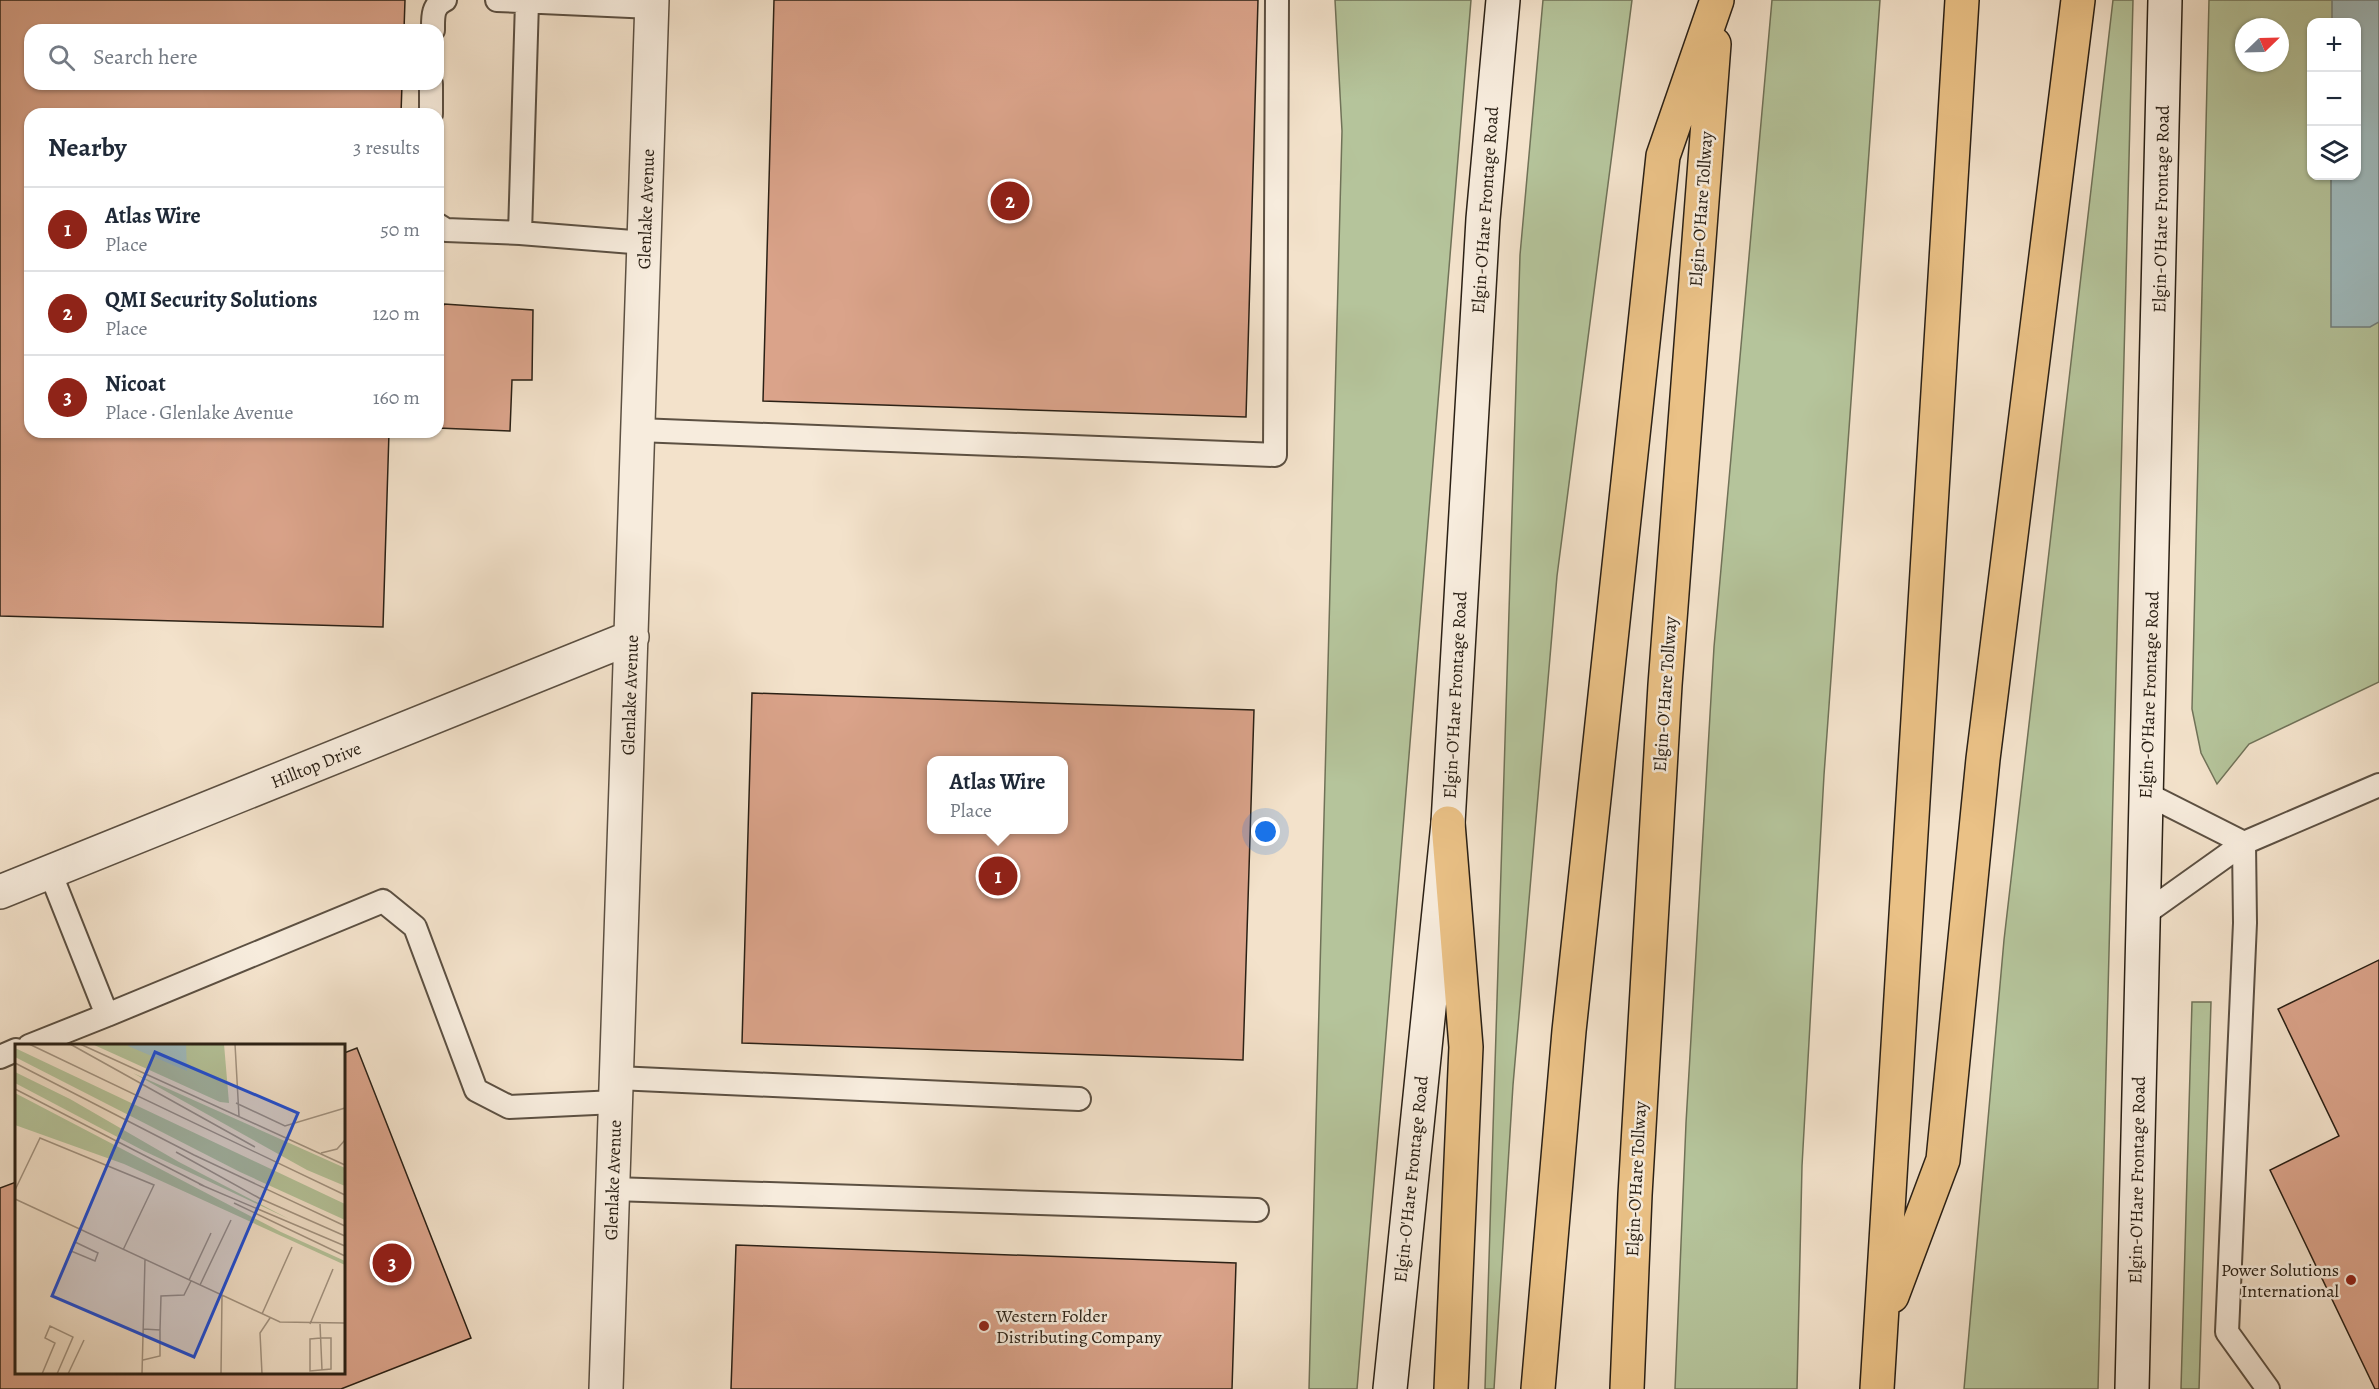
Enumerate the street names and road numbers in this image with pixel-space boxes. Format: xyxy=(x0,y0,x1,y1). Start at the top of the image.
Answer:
street label: Elgin-O'Hare Frontage Road xyxy=(1466,105,1504,314)
street label: Elgin-O'Hare Frontage Road xyxy=(2147,105,2175,313)
street label: Elgin-O'Hare Tollway xyxy=(1684,129,1718,288)
street label: Glenlake Avenue xyxy=(632,148,660,270)
street label: Elgin-O'Hare Frontage Road xyxy=(1438,590,1472,799)
street label: Elgin-O'Hare Frontage Road xyxy=(2133,590,2165,799)
street label: Elgin-O'Hare Tollway xyxy=(1648,614,1682,773)
street label: Glenlake Avenue xyxy=(616,634,644,756)
street label: Hilltop Drive xyxy=(267,736,365,794)
street label: Elgin-O'Hare Frontage Road xyxy=(1388,1074,1434,1284)
street label: Elgin-O'Hare Frontage Road xyxy=(2123,1076,2151,1284)
street label: Elgin-O'Hare Tollway xyxy=(1620,1100,1652,1257)
street label: Glenlake Avenue xyxy=(599,1119,627,1241)

